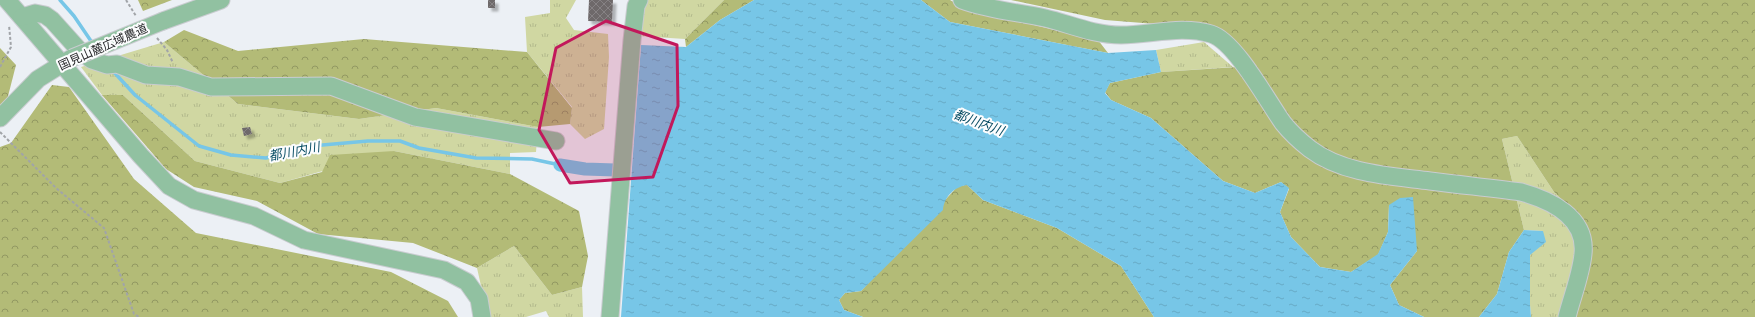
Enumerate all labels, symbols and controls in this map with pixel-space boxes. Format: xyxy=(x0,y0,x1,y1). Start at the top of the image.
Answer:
street label: 国見山麓広域農道 xyxy=(56,21,150,73)
water label: 都川内川 xyxy=(952,107,1008,139)
water label: 都川内川 xyxy=(267,139,323,164)

